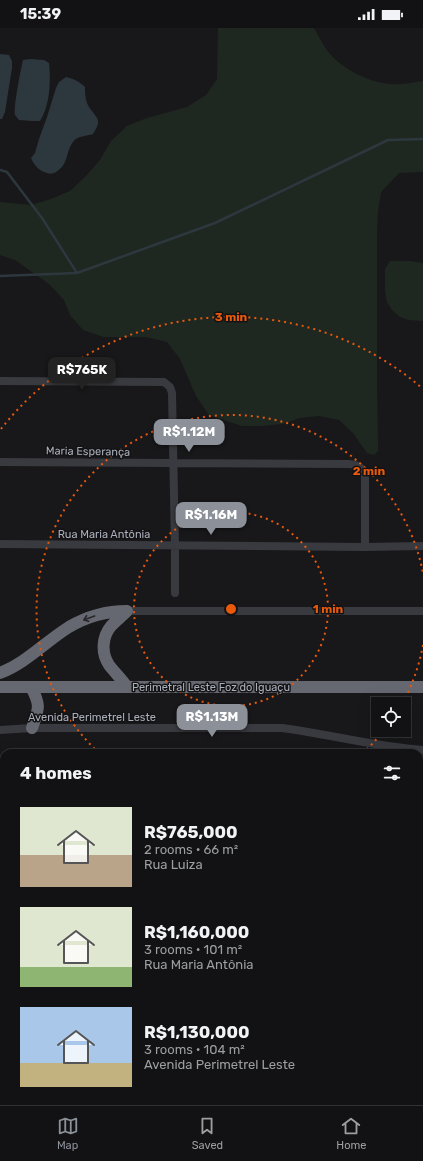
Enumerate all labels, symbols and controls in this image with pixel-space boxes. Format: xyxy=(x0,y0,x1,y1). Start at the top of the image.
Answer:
text: 15:39 xyxy=(20,5,61,23)
text: 3 min xyxy=(215,310,248,324)
pin: R$765K xyxy=(49,357,115,391)
text: R$765K xyxy=(57,362,107,377)
pin: R$1.12M xyxy=(152,419,226,453)
text: R$1.12M xyxy=(163,424,215,439)
street label: Maria Esperança xyxy=(46,444,130,459)
text: 2 min xyxy=(353,464,386,478)
pin: R$1.16M xyxy=(174,502,248,536)
text: R$1.16M xyxy=(185,507,237,522)
street label: Rua Maria Antônia xyxy=(58,528,150,541)
centre of rings xyxy=(224,602,238,616)
text: 1 min xyxy=(313,602,344,616)
one-way arrow xyxy=(83,615,96,622)
street label: Perimetral Leste Foz do Iguaçu xyxy=(132,681,290,694)
map controls xyxy=(371,697,411,737)
button: locate xyxy=(371,697,411,737)
pin: R$1.13M xyxy=(175,704,249,738)
text: R$1.13M xyxy=(186,709,238,724)
street label: Avenida Perimetrel Leste xyxy=(28,711,156,724)
icon: filters xyxy=(381,762,403,784)
text: 4 homes xyxy=(20,763,92,783)
text: R$765,000 xyxy=(144,822,238,842)
icon: home xyxy=(52,823,100,871)
text: 2 rooms · 66 m² xyxy=(144,842,238,857)
text: Rua Luiza xyxy=(144,857,203,872)
text: R$1,160,000 xyxy=(144,922,249,942)
icon: home xyxy=(52,923,100,971)
text: 3 rooms · 101 m² xyxy=(144,942,242,957)
text: Rua Maria Antônia xyxy=(144,957,254,972)
text: R$1,130,000 xyxy=(144,1022,250,1042)
icon: home xyxy=(52,1023,100,1071)
text: 3 rooms · 104 m² xyxy=(144,1042,245,1057)
text: Avenida Perimetrel Leste xyxy=(144,1057,295,1072)
tab: Map xyxy=(57,1115,79,1152)
tab: Saved xyxy=(192,1115,223,1152)
tab: Home xyxy=(336,1115,366,1152)

